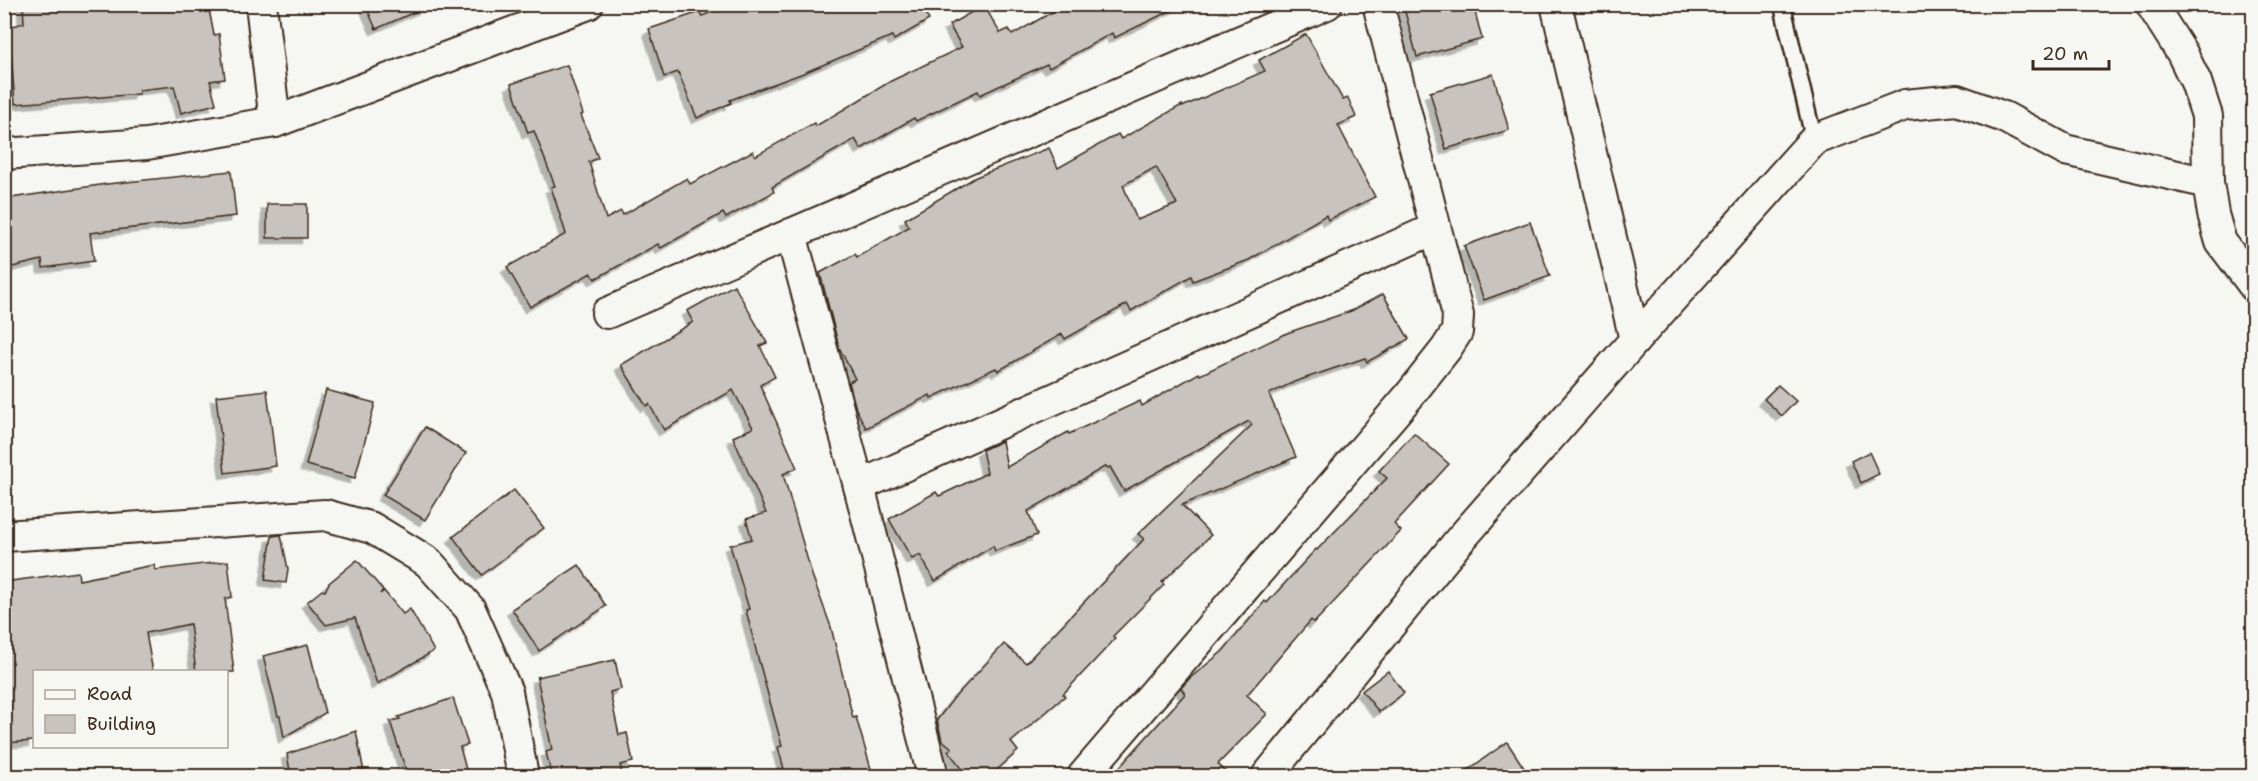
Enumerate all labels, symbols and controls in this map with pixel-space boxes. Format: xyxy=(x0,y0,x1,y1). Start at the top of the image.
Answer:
scale bar xyxy=(2033,33,2110,71)
text: 20 m xyxy=(2042,42,2088,66)
legend xyxy=(33,670,228,748)
text: Road xyxy=(87,682,132,706)
text: Building xyxy=(87,712,156,736)

